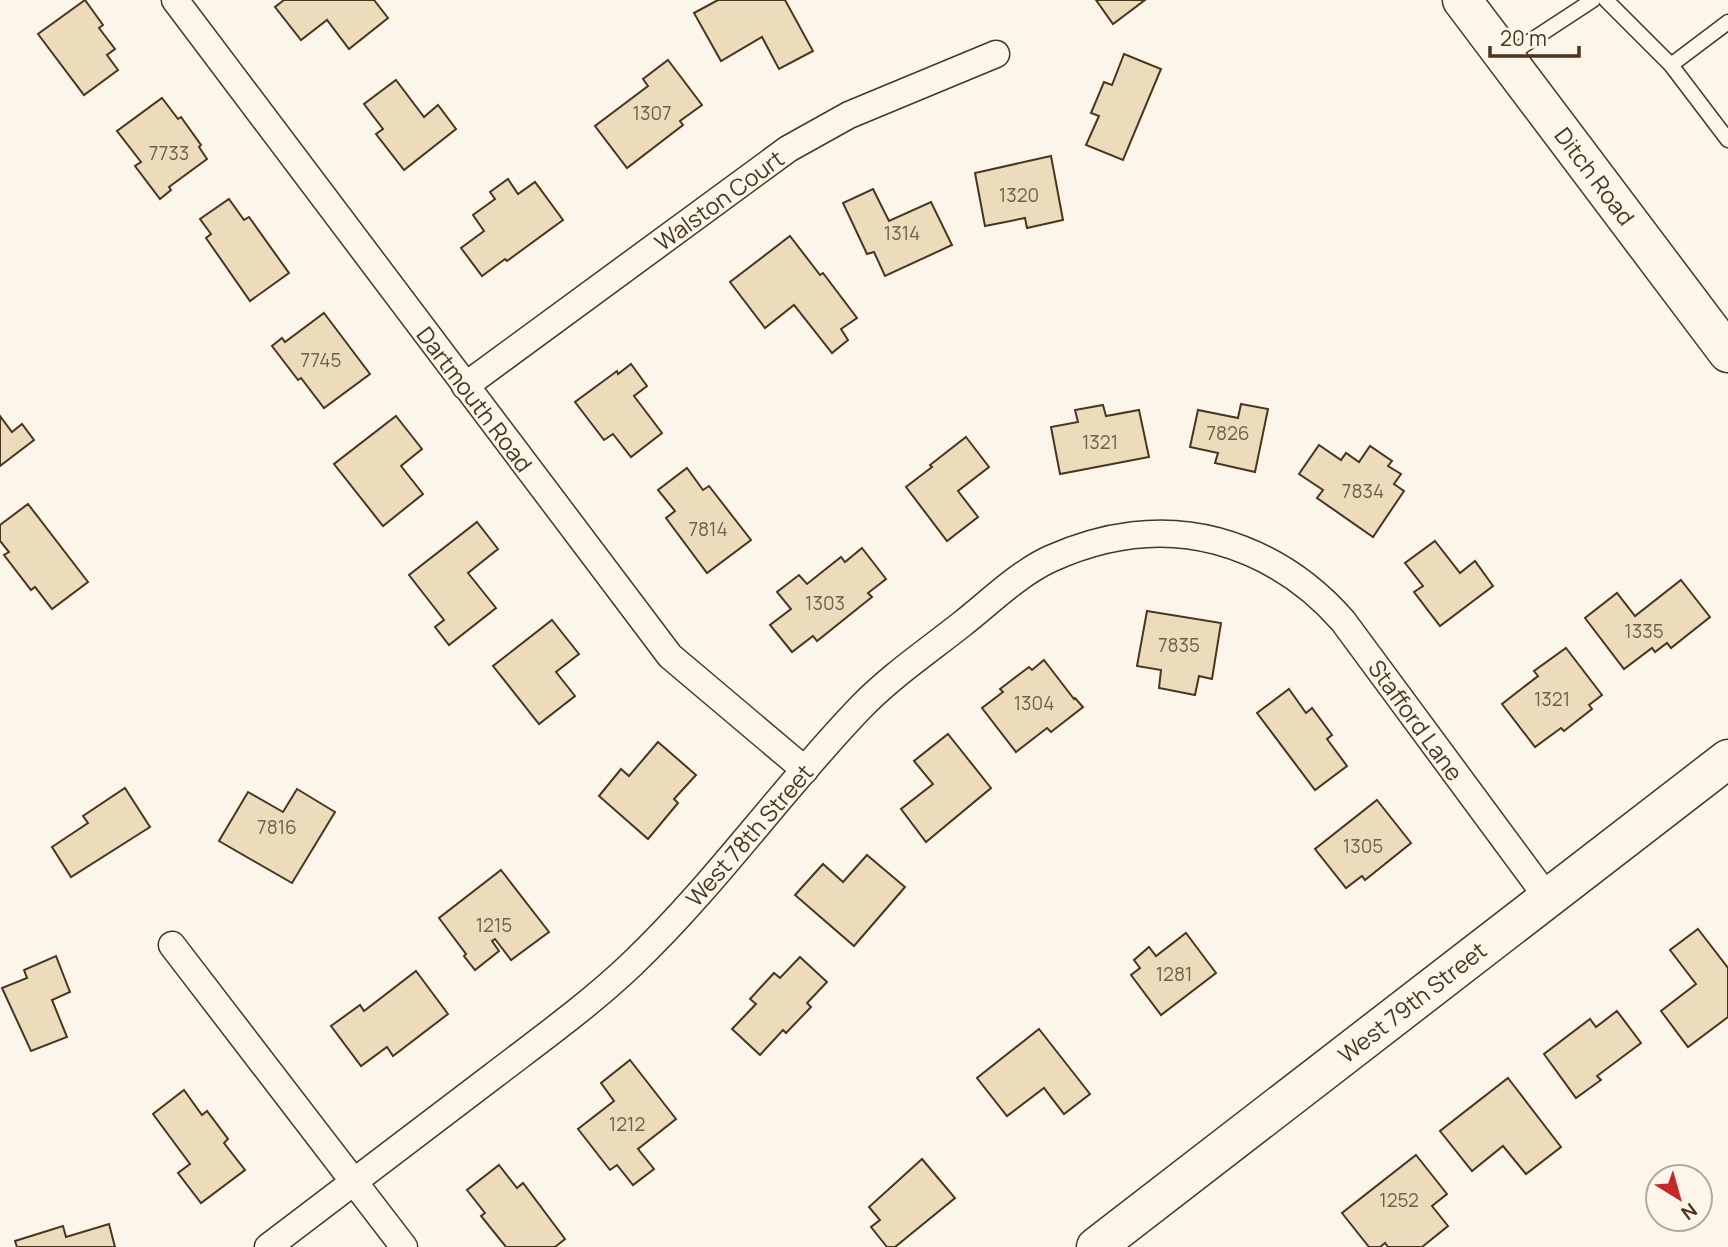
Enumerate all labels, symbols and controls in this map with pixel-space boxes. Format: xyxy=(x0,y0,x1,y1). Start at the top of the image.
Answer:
scale bar xyxy=(1490,14,1579,58)
text: 20 m xyxy=(1500,24,1547,52)
house number: 1307 xyxy=(632,100,672,126)
street label: Ditch Road xyxy=(1548,120,1642,232)
house number: 7733 xyxy=(149,140,189,166)
street label: Walston Court xyxy=(648,142,790,258)
house number: 1320 xyxy=(999,182,1039,208)
house number: 1314 xyxy=(884,220,920,246)
street label: Dartmouth Road xyxy=(410,320,540,478)
house number: 7745 xyxy=(301,347,342,373)
house number: 7826 xyxy=(1206,420,1250,446)
house number: 1321 xyxy=(1082,429,1118,455)
house number: 7834 xyxy=(1342,478,1384,504)
house number: 7814 xyxy=(688,516,728,542)
house number: 1303 xyxy=(805,590,845,616)
house number: 1335 xyxy=(1624,618,1664,644)
house number: 7835 xyxy=(1158,632,1200,658)
street label: Stafford Lane xyxy=(1361,653,1471,787)
house number: 1321 xyxy=(1534,686,1570,712)
house number: 1304 xyxy=(1014,690,1054,716)
street label: West 78th Street xyxy=(678,757,820,913)
house number: 7816 xyxy=(257,814,297,840)
house number: 1305 xyxy=(1343,833,1383,859)
house number: 1215 xyxy=(476,912,512,938)
street label: West 79th Street xyxy=(1331,934,1493,1070)
house number: 1281 xyxy=(1156,961,1192,987)
house number: 1212 xyxy=(609,1111,645,1137)
north arrow xyxy=(1644,1163,1714,1233)
house number: 1252 xyxy=(1379,1187,1419,1213)
text: N xyxy=(1676,1197,1703,1226)

